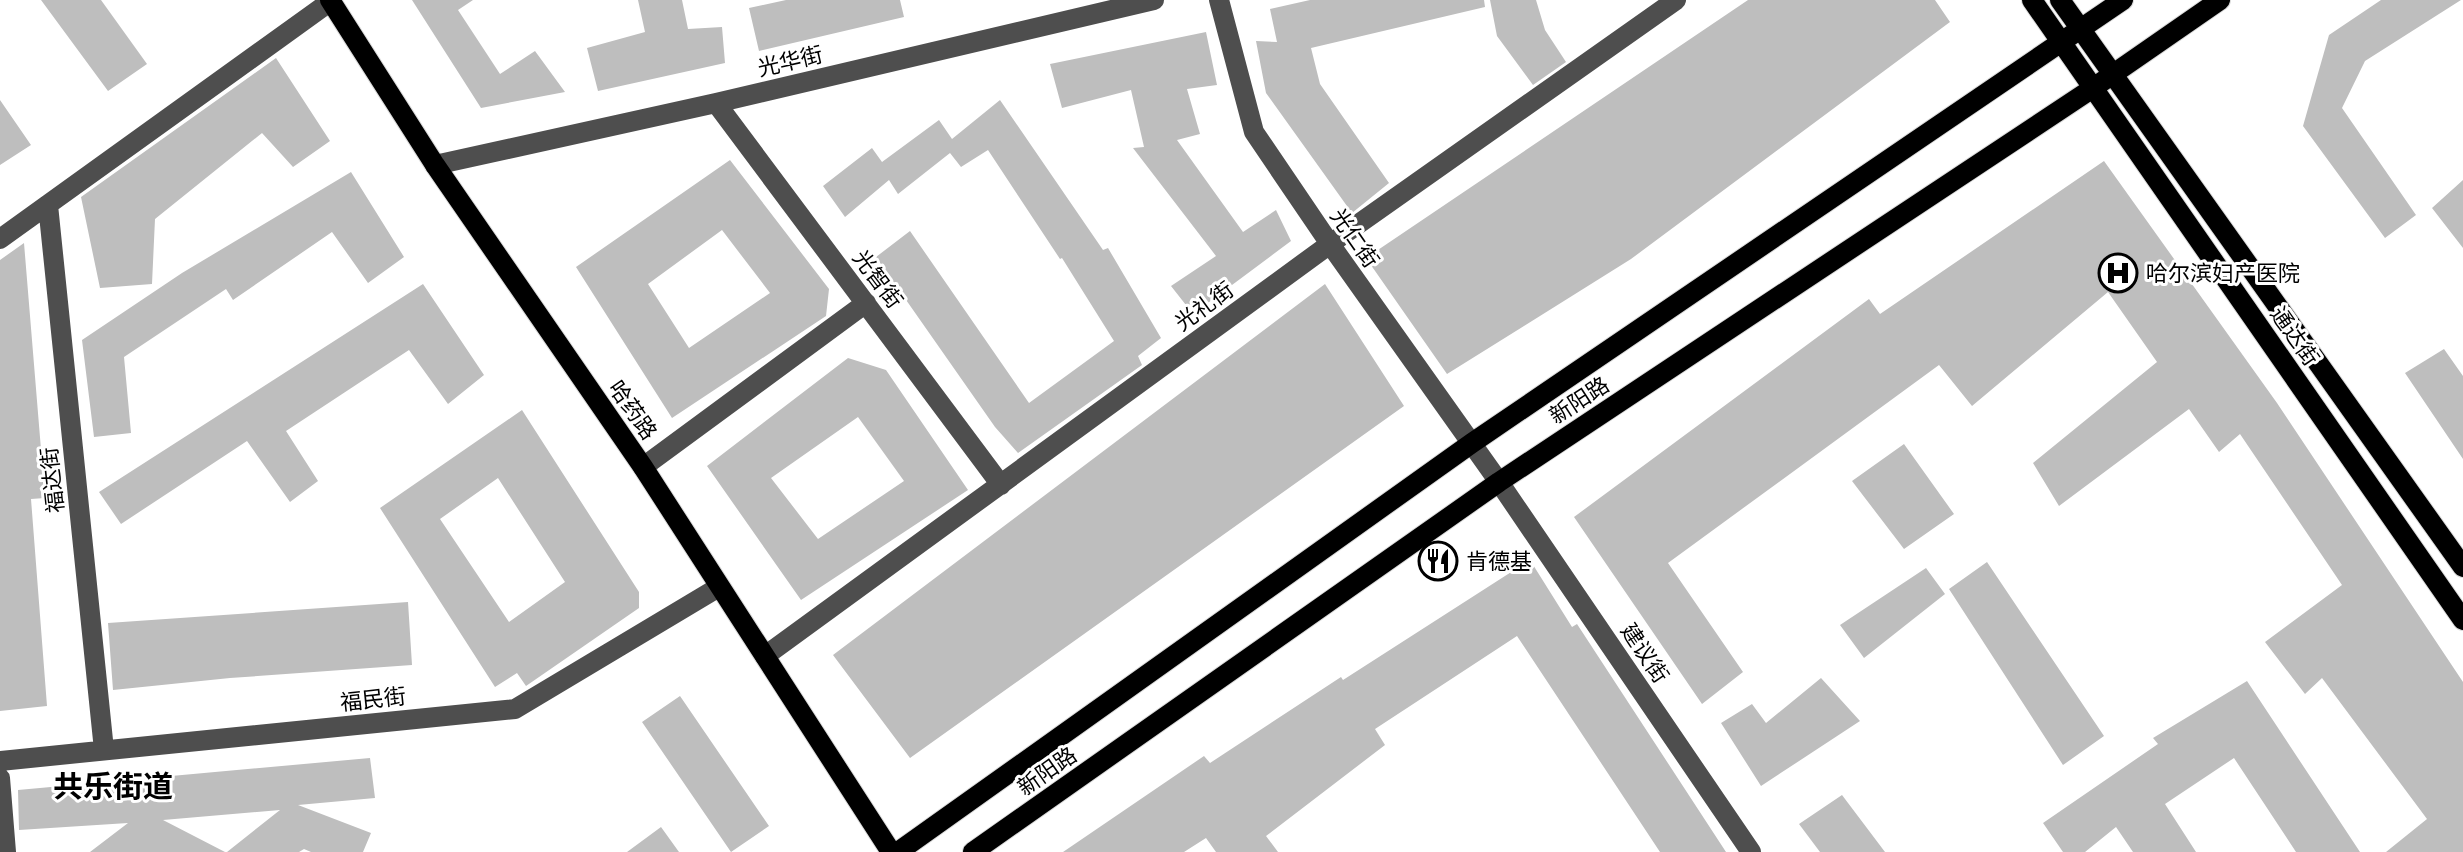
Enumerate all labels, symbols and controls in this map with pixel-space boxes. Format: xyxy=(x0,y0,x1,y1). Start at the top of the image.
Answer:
street label: 光华街 xyxy=(755,41,825,82)
street label: 光仁街 xyxy=(1325,204,1385,273)
street label: 光智街 xyxy=(847,245,908,314)
hospital icon: 哈尔滨妇产医院 xyxy=(2097,252,2139,294)
place label: 哈尔滨妇产医院 xyxy=(2146,260,2300,287)
street label: 光礼街 xyxy=(1170,276,1239,337)
street label: 通达街 xyxy=(2265,302,2325,371)
street label: 新阳路 xyxy=(1544,371,1614,430)
street label: 哈药路 xyxy=(603,376,663,445)
street label: 福达街 xyxy=(36,446,69,514)
restaurant icon: 肯德基 xyxy=(1417,540,1459,582)
place label: 肯德基 xyxy=(1466,548,1532,575)
street label: 建议街 xyxy=(1615,618,1674,688)
street label: 福民街 xyxy=(339,683,407,716)
street label: 新阳路 xyxy=(1013,741,1082,801)
district label: 共乐街道 xyxy=(53,769,173,806)

